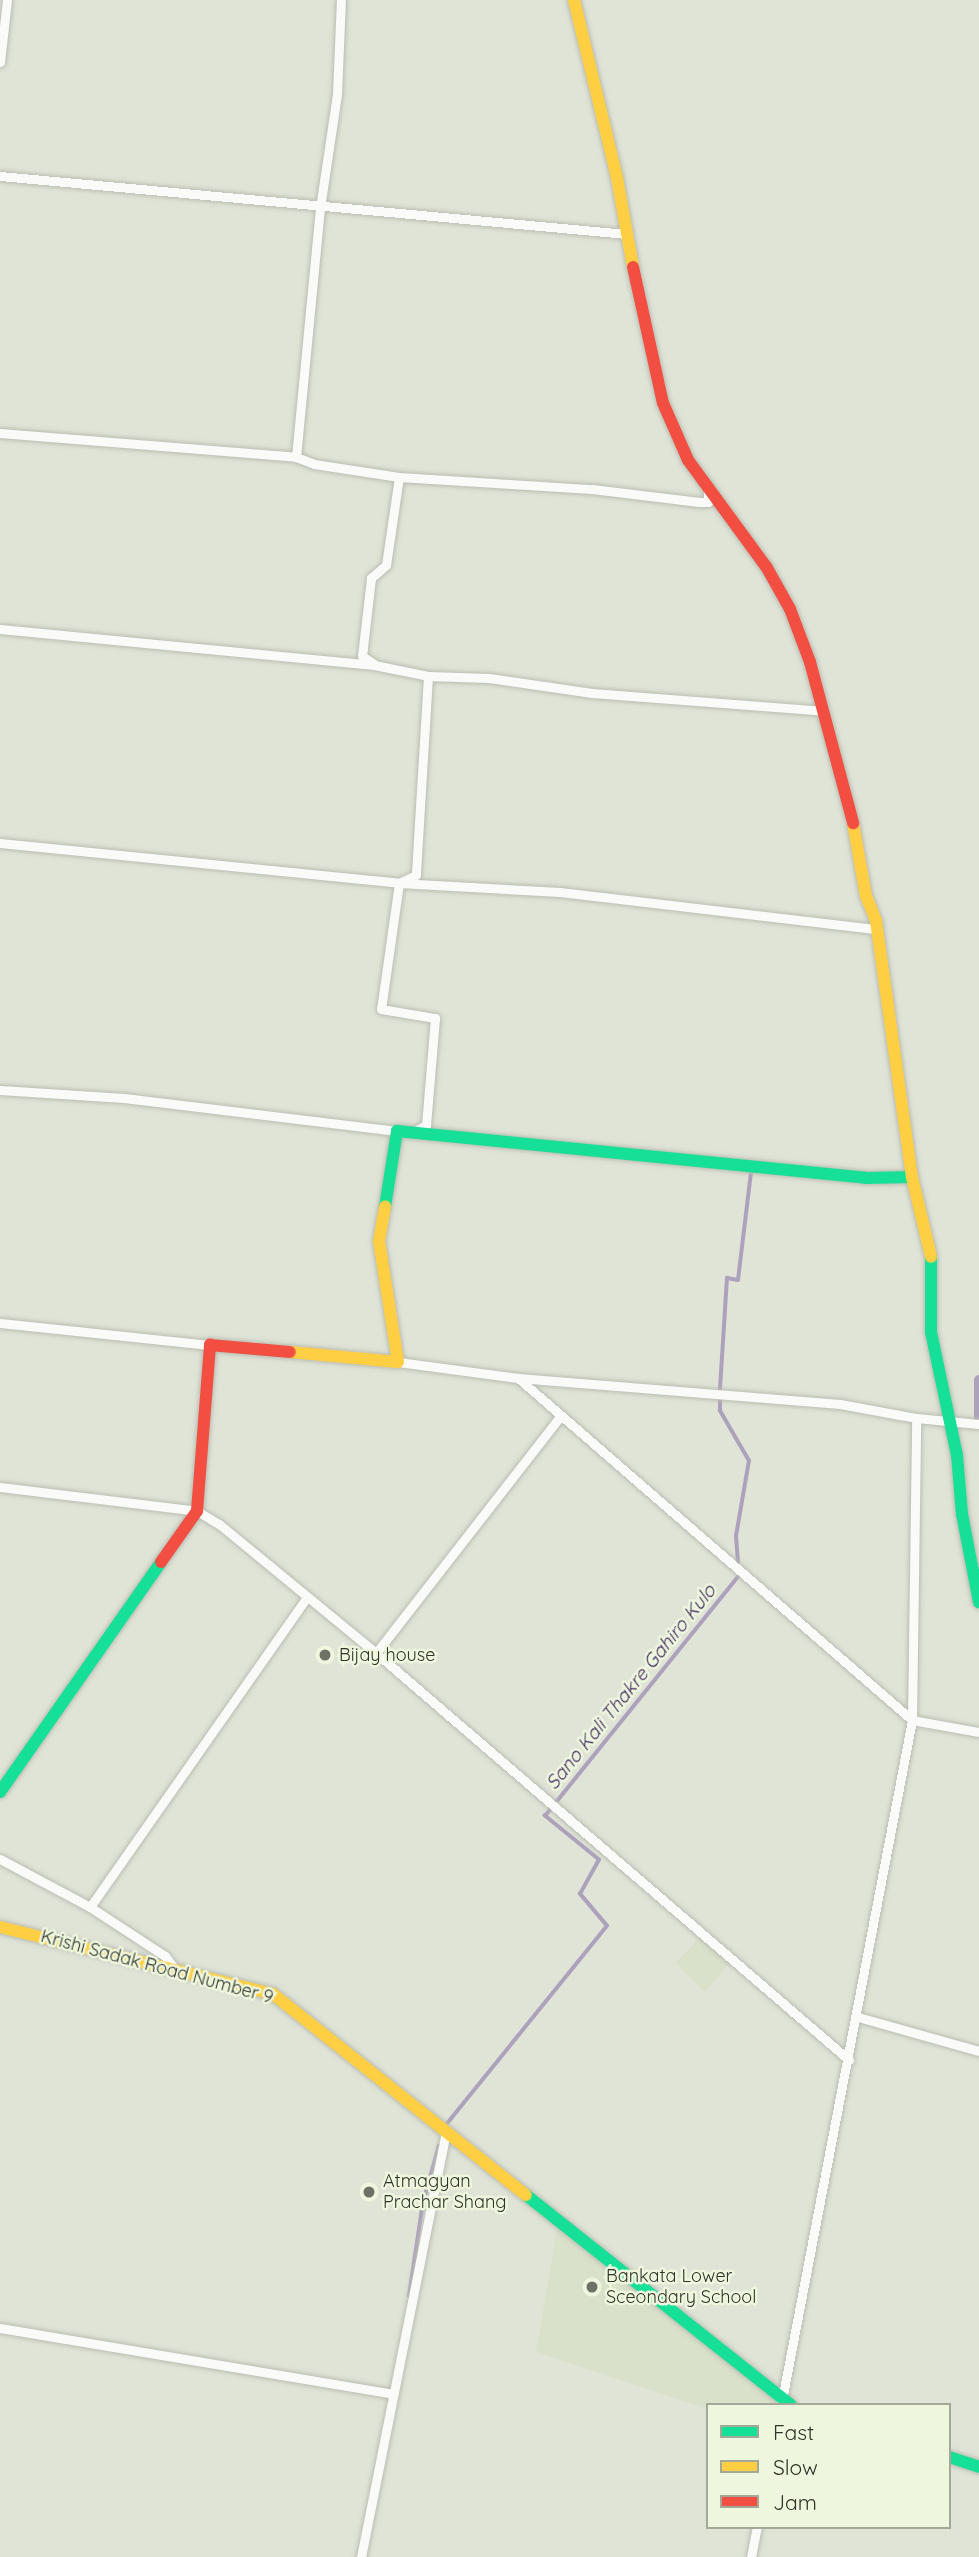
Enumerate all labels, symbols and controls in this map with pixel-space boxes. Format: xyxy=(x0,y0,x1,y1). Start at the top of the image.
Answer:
water label: Sano Kali Thakre Gahiro Kulo xyxy=(541,1580,721,1794)
place label: Bijay house xyxy=(339,1644,435,1666)
marker: Bijay house xyxy=(317,1647,333,1663)
street label: Krishi Sadak Road Number 9 xyxy=(38,1926,276,2008)
place label: Atmagyan Prachar Shang xyxy=(383,2171,507,2214)
marker: Atmagyan Prachar Shang xyxy=(361,2184,377,2200)
place label: Bankata Lower Sceondary School xyxy=(606,2266,756,2308)
marker: Bankata Lower Sceondary School xyxy=(584,2279,600,2295)
legend xyxy=(706,2403,951,2529)
text: Fast xyxy=(773,2419,814,2445)
text: Slow xyxy=(773,2454,818,2480)
text: Jam xyxy=(773,2489,817,2515)

